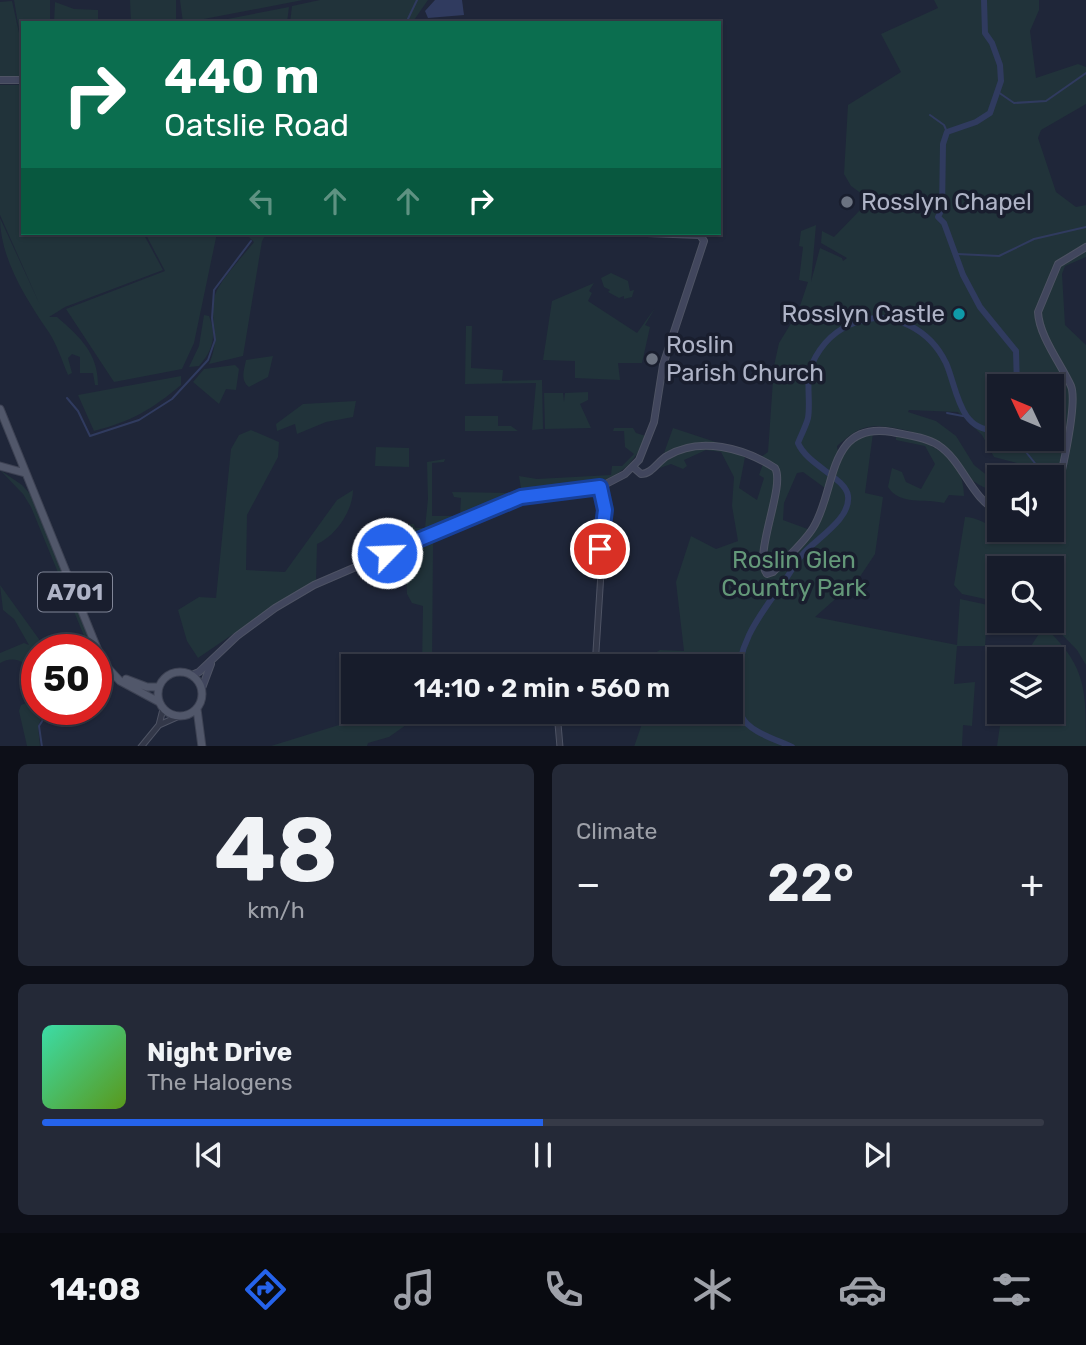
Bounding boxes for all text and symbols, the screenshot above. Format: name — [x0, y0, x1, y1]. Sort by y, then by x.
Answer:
text: 440 m — [164, 47, 320, 105]
icon: right — [49, 49, 140, 140]
text: Oatslie Road — [164, 106, 349, 144]
icon: left — [243, 182, 281, 220]
icon: ahead — [316, 182, 354, 220]
icon: ahead — [389, 182, 427, 220]
icon: right — [462, 182, 500, 220]
place label: Rosslyn Chapel — [861, 188, 1032, 216]
marker: Rosslyn Chapel — [839, 194, 855, 210]
place label: Rosslyn Castle — [782, 300, 945, 328]
marker: Rosslyn Castle — [951, 306, 967, 322]
place label: Roslin Parish Church — [666, 331, 824, 387]
marker: Roslin Parish Church — [644, 351, 660, 367]
north arrow — [987, 374, 1064, 452]
map controls — [987, 374, 1064, 724]
button: sound — [987, 465, 1064, 542]
position arrow — [350, 516, 424, 590]
pin — [570, 519, 630, 579]
icon: arrive — [581, 530, 619, 568]
park label: Roslin Glen Country Park — [721, 546, 867, 602]
button: search — [987, 556, 1064, 633]
road number: A701 — [38, 572, 112, 612]
speed limit sign: 50 — [21, 634, 112, 725]
button: layers — [987, 647, 1064, 724]
text: 14:10 · 2 min · 560 m — [414, 673, 670, 704]
text: 48 — [214, 796, 338, 904]
text: Climate — [576, 817, 657, 845]
text: 22° — [767, 852, 854, 914]
text: − — [576, 861, 601, 907]
text: + — [1020, 861, 1044, 907]
text: km/h — [247, 896, 305, 924]
text: Night Drive — [147, 1037, 292, 1068]
text: The Halogens — [147, 1068, 293, 1096]
icon: previous — [190, 1136, 228, 1174]
icon: pause — [524, 1136, 562, 1174]
icon: next — [858, 1136, 896, 1174]
icon: directions — [241, 1265, 290, 1314]
icon: music — [390, 1265, 439, 1314]
icon: phone — [539, 1265, 588, 1314]
icon: climate — [688, 1265, 737, 1314]
icon: car — [838, 1265, 887, 1314]
icon: filters — [987, 1265, 1036, 1314]
text: 14:08 — [50, 1270, 141, 1308]

